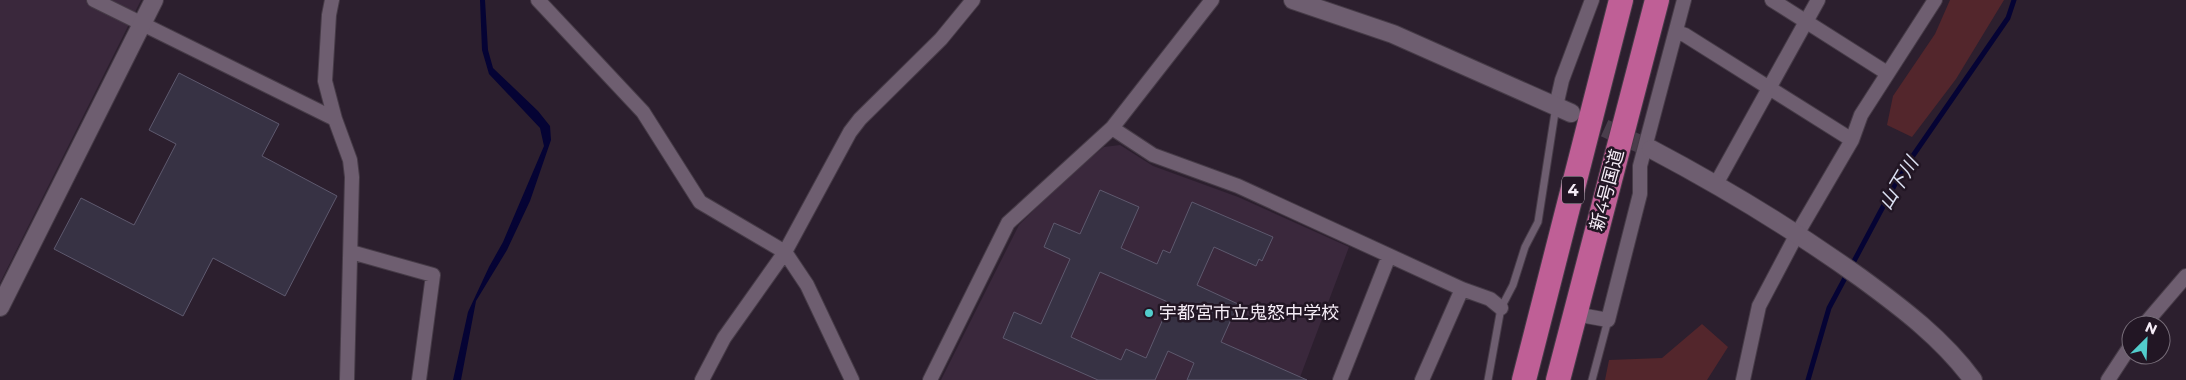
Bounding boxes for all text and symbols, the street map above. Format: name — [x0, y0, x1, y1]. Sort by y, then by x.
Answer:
street label: 新4号国道 — [1586, 147, 1628, 233]
water label: 山下川 — [1874, 151, 1924, 214]
road number: 4 — [1562, 176, 1584, 204]
place label: 宇都宮市立鬼怒中学校 — [1159, 302, 1339, 324]
marker: 宇都宮市立鬼怒中学校 — [1143, 307, 1155, 319]
north arrow — [2121, 315, 2171, 365]
text: N — [2142, 318, 2160, 339]

